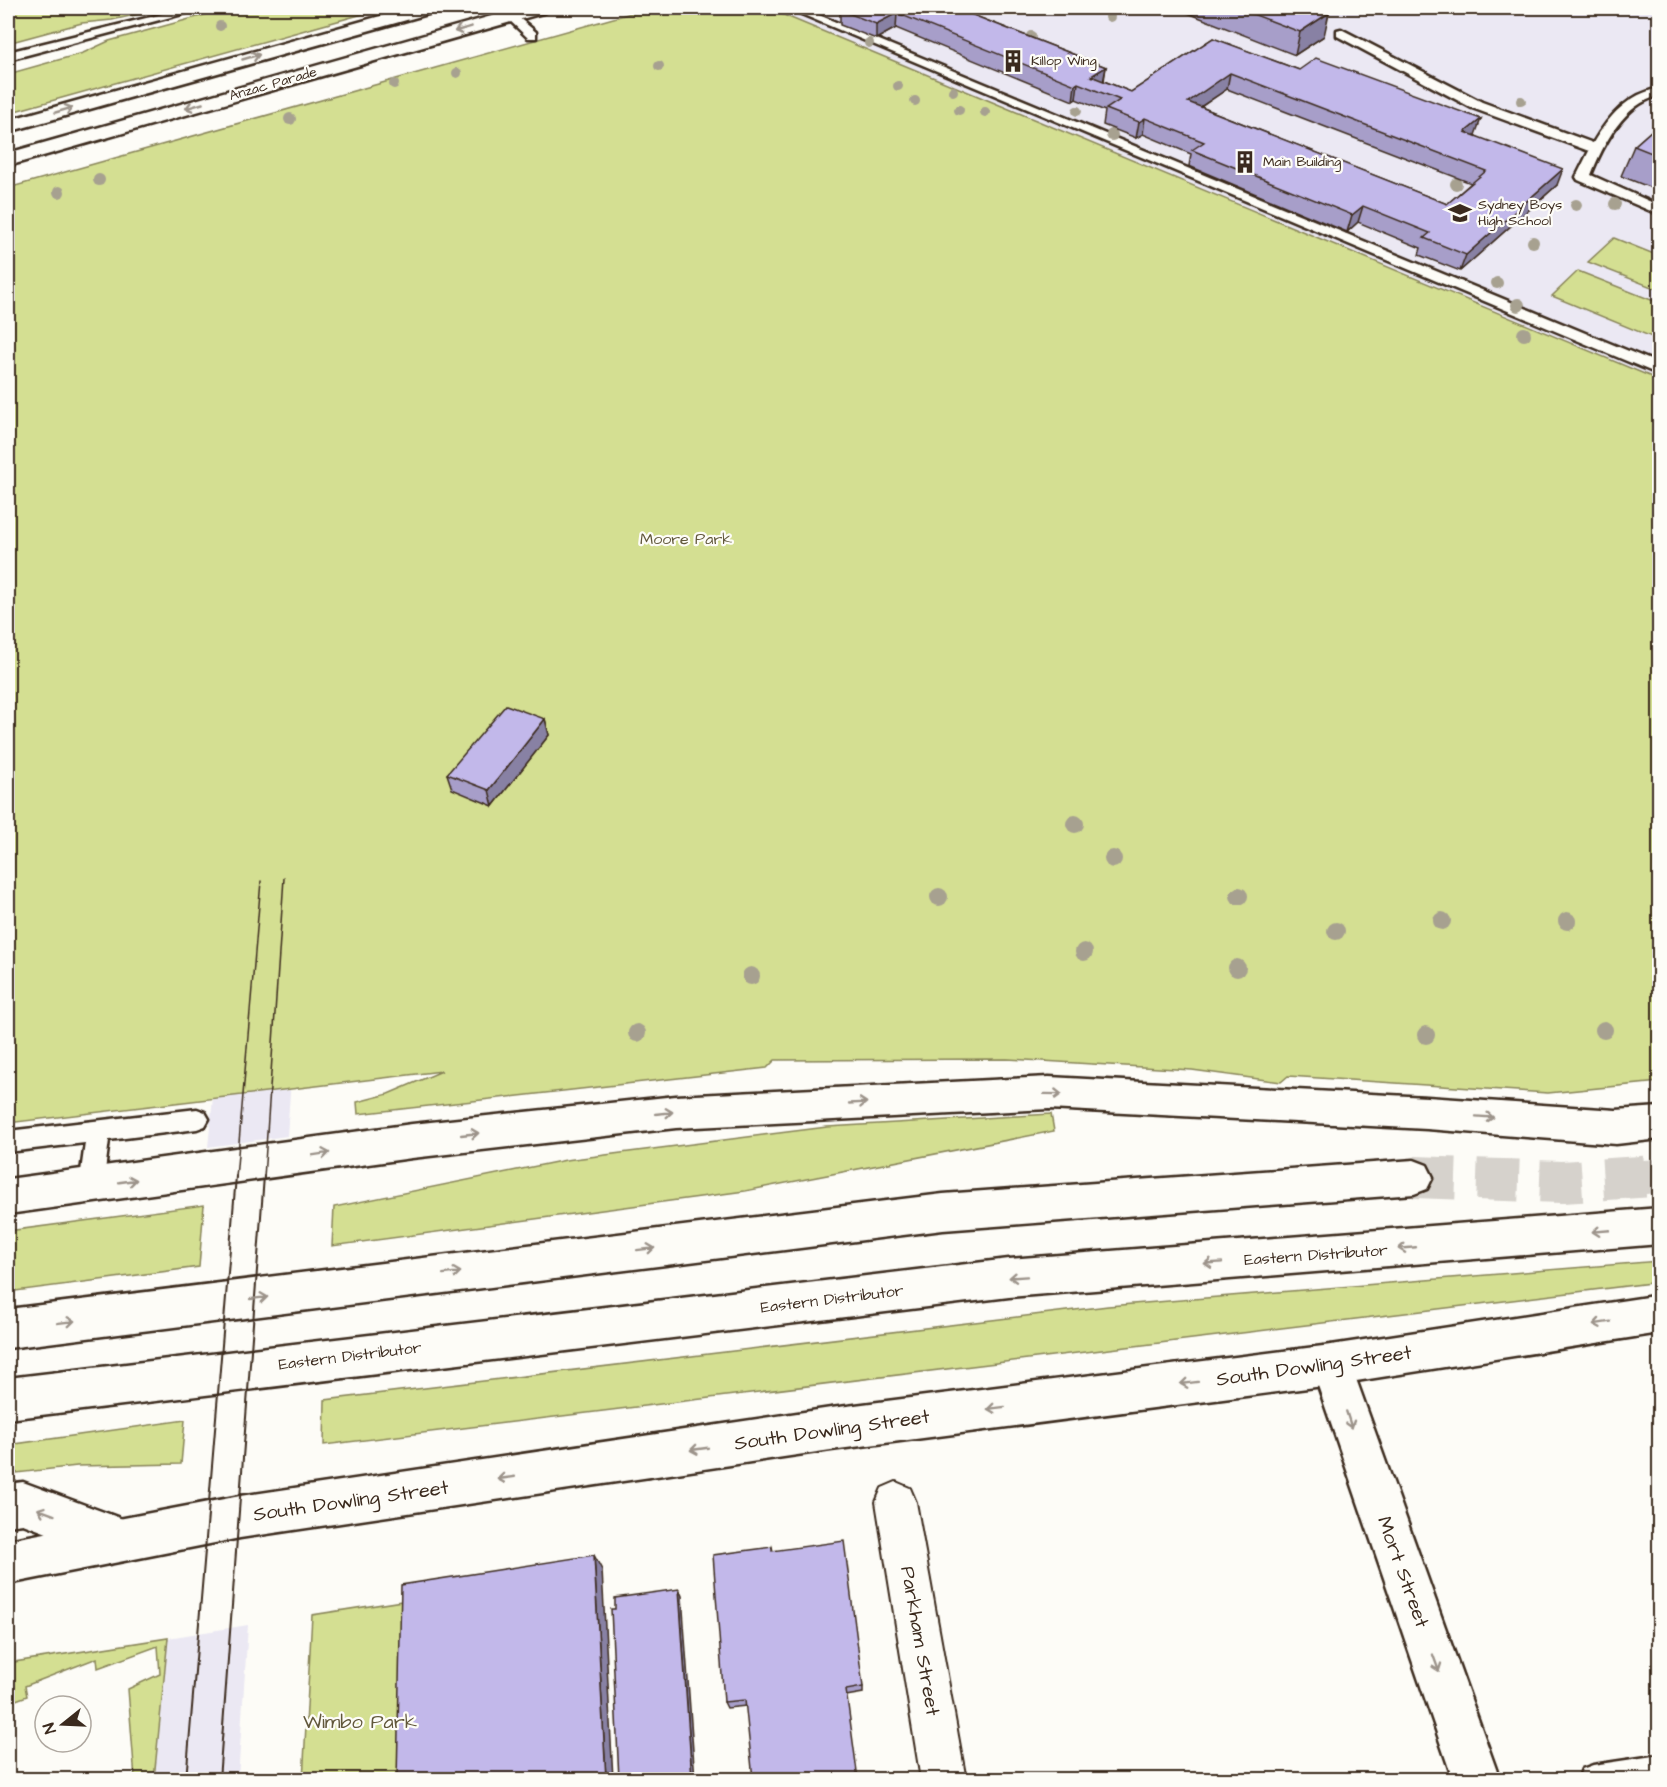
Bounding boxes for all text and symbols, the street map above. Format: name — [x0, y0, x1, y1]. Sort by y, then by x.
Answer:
one-way arrow — [453, 24, 472, 35]
building icon: Killop Wing — [1000, 48, 1026, 74]
one-way arrow — [241, 51, 260, 62]
place label: Killop Wing — [1031, 51, 1097, 71]
street label: Anzac Parade — [227, 62, 319, 106]
one-way arrow — [185, 101, 204, 112]
one-way arrow — [54, 104, 73, 115]
building icon: Main Building — [1232, 149, 1258, 175]
place label: Main Building — [1263, 152, 1341, 172]
place label: Sydney Boys High School — [1478, 195, 1562, 231]
school or university icon: Sydney Boys High School — [1447, 200, 1473, 226]
park label: Moore Park — [640, 528, 732, 550]
one-way arrow — [1043, 1088, 1063, 1100]
one-way arrow — [848, 1097, 868, 1108]
one-way arrow — [653, 1107, 673, 1118]
one-way arrow — [1475, 1112, 1495, 1123]
one-way arrow — [460, 1128, 479, 1139]
one-way arrow — [311, 1149, 330, 1160]
one-way arrow — [118, 1175, 137, 1186]
one-way arrow — [1592, 1226, 1612, 1237]
street label: Eastern Distributor — [1243, 1239, 1389, 1271]
one-way arrow — [636, 1243, 655, 1254]
one-way arrow — [1397, 1243, 1417, 1254]
one-way arrow — [1203, 1257, 1223, 1268]
one-way arrow — [442, 1268, 462, 1279]
one-way arrow — [1009, 1272, 1029, 1283]
street label: Eastern Distributor — [759, 1279, 905, 1319]
one-way arrow — [249, 1292, 268, 1303]
one-way arrow — [55, 1316, 75, 1327]
one-way arrow — [1592, 1317, 1612, 1328]
street label: Eastern Distributor — [277, 1336, 423, 1376]
street label: South Dowling Street — [1215, 1338, 1414, 1395]
one-way arrow — [1180, 1378, 1200, 1389]
street label: South Dowling Street — [733, 1402, 932, 1459]
one-way arrow — [987, 1403, 1006, 1414]
one-way arrow — [1344, 1410, 1355, 1429]
one-way arrow — [689, 1444, 709, 1455]
one-way arrow — [497, 1472, 516, 1483]
street label: South Dowling Street — [252, 1473, 451, 1530]
one-way arrow — [37, 1506, 56, 1517]
street label: Mort Street — [1370, 1512, 1436, 1632]
street label: Parkham Street — [893, 1564, 947, 1718]
one-way arrow — [1431, 1654, 1442, 1672]
north arrow — [33, 1694, 93, 1754]
park label: Wimbo Park — [303, 1708, 417, 1736]
text: N — [38, 1720, 62, 1736]

